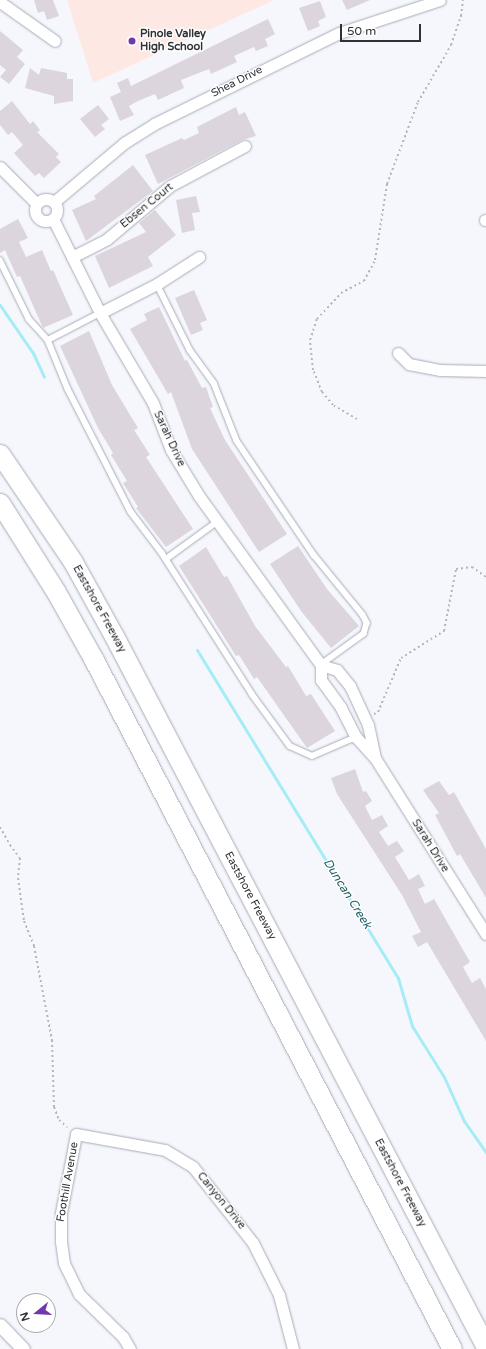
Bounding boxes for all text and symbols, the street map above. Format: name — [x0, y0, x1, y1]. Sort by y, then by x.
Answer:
scale bar — [342, 16, 423, 42]
text: 50 m — [347, 24, 376, 38]
place label: Pinole Valley High School — [140, 28, 206, 54]
marker: Pinole Valley High School — [127, 36, 137, 46]
street label: Shea Drive — [209, 63, 265, 101]
street label: Ebsen Court — [118, 181, 176, 231]
street label: Sarah Drive — [150, 409, 188, 469]
street label: Eastshore Freeway — [70, 563, 128, 655]
street label: Sarah Drive — [409, 817, 451, 875]
street label: Eastshore Freeway — [221, 850, 279, 942]
water label: Duncan Creek — [320, 856, 374, 932]
street label: Eastshore Freeway — [371, 1137, 429, 1229]
street label: Foothill Avenue — [54, 1141, 82, 1223]
street label: Canyon Drive — [194, 1170, 248, 1232]
north arrow — [16, 1293, 56, 1333]
text: N — [18, 1310, 33, 1323]

